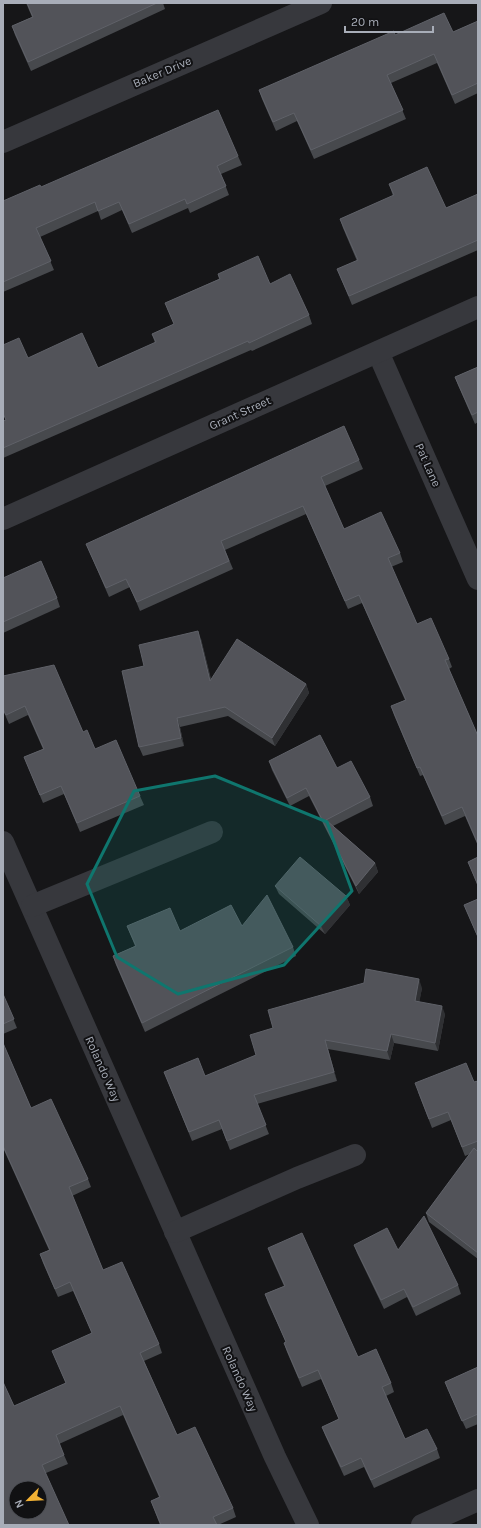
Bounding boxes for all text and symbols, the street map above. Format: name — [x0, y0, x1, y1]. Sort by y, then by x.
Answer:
scale bar — [345, 8, 433, 34]
text: 20 m — [351, 15, 379, 29]
street label: Baker Drive — [131, 53, 193, 91]
street label: Grant Street — [207, 393, 274, 433]
street label: Pat Lane — [412, 441, 444, 489]
street label: Rolando Way — [82, 1034, 124, 1104]
street label: Rolando Way — [219, 1344, 261, 1414]
north arrow — [8, 1480, 48, 1520]
text: N — [12, 1498, 27, 1510]

